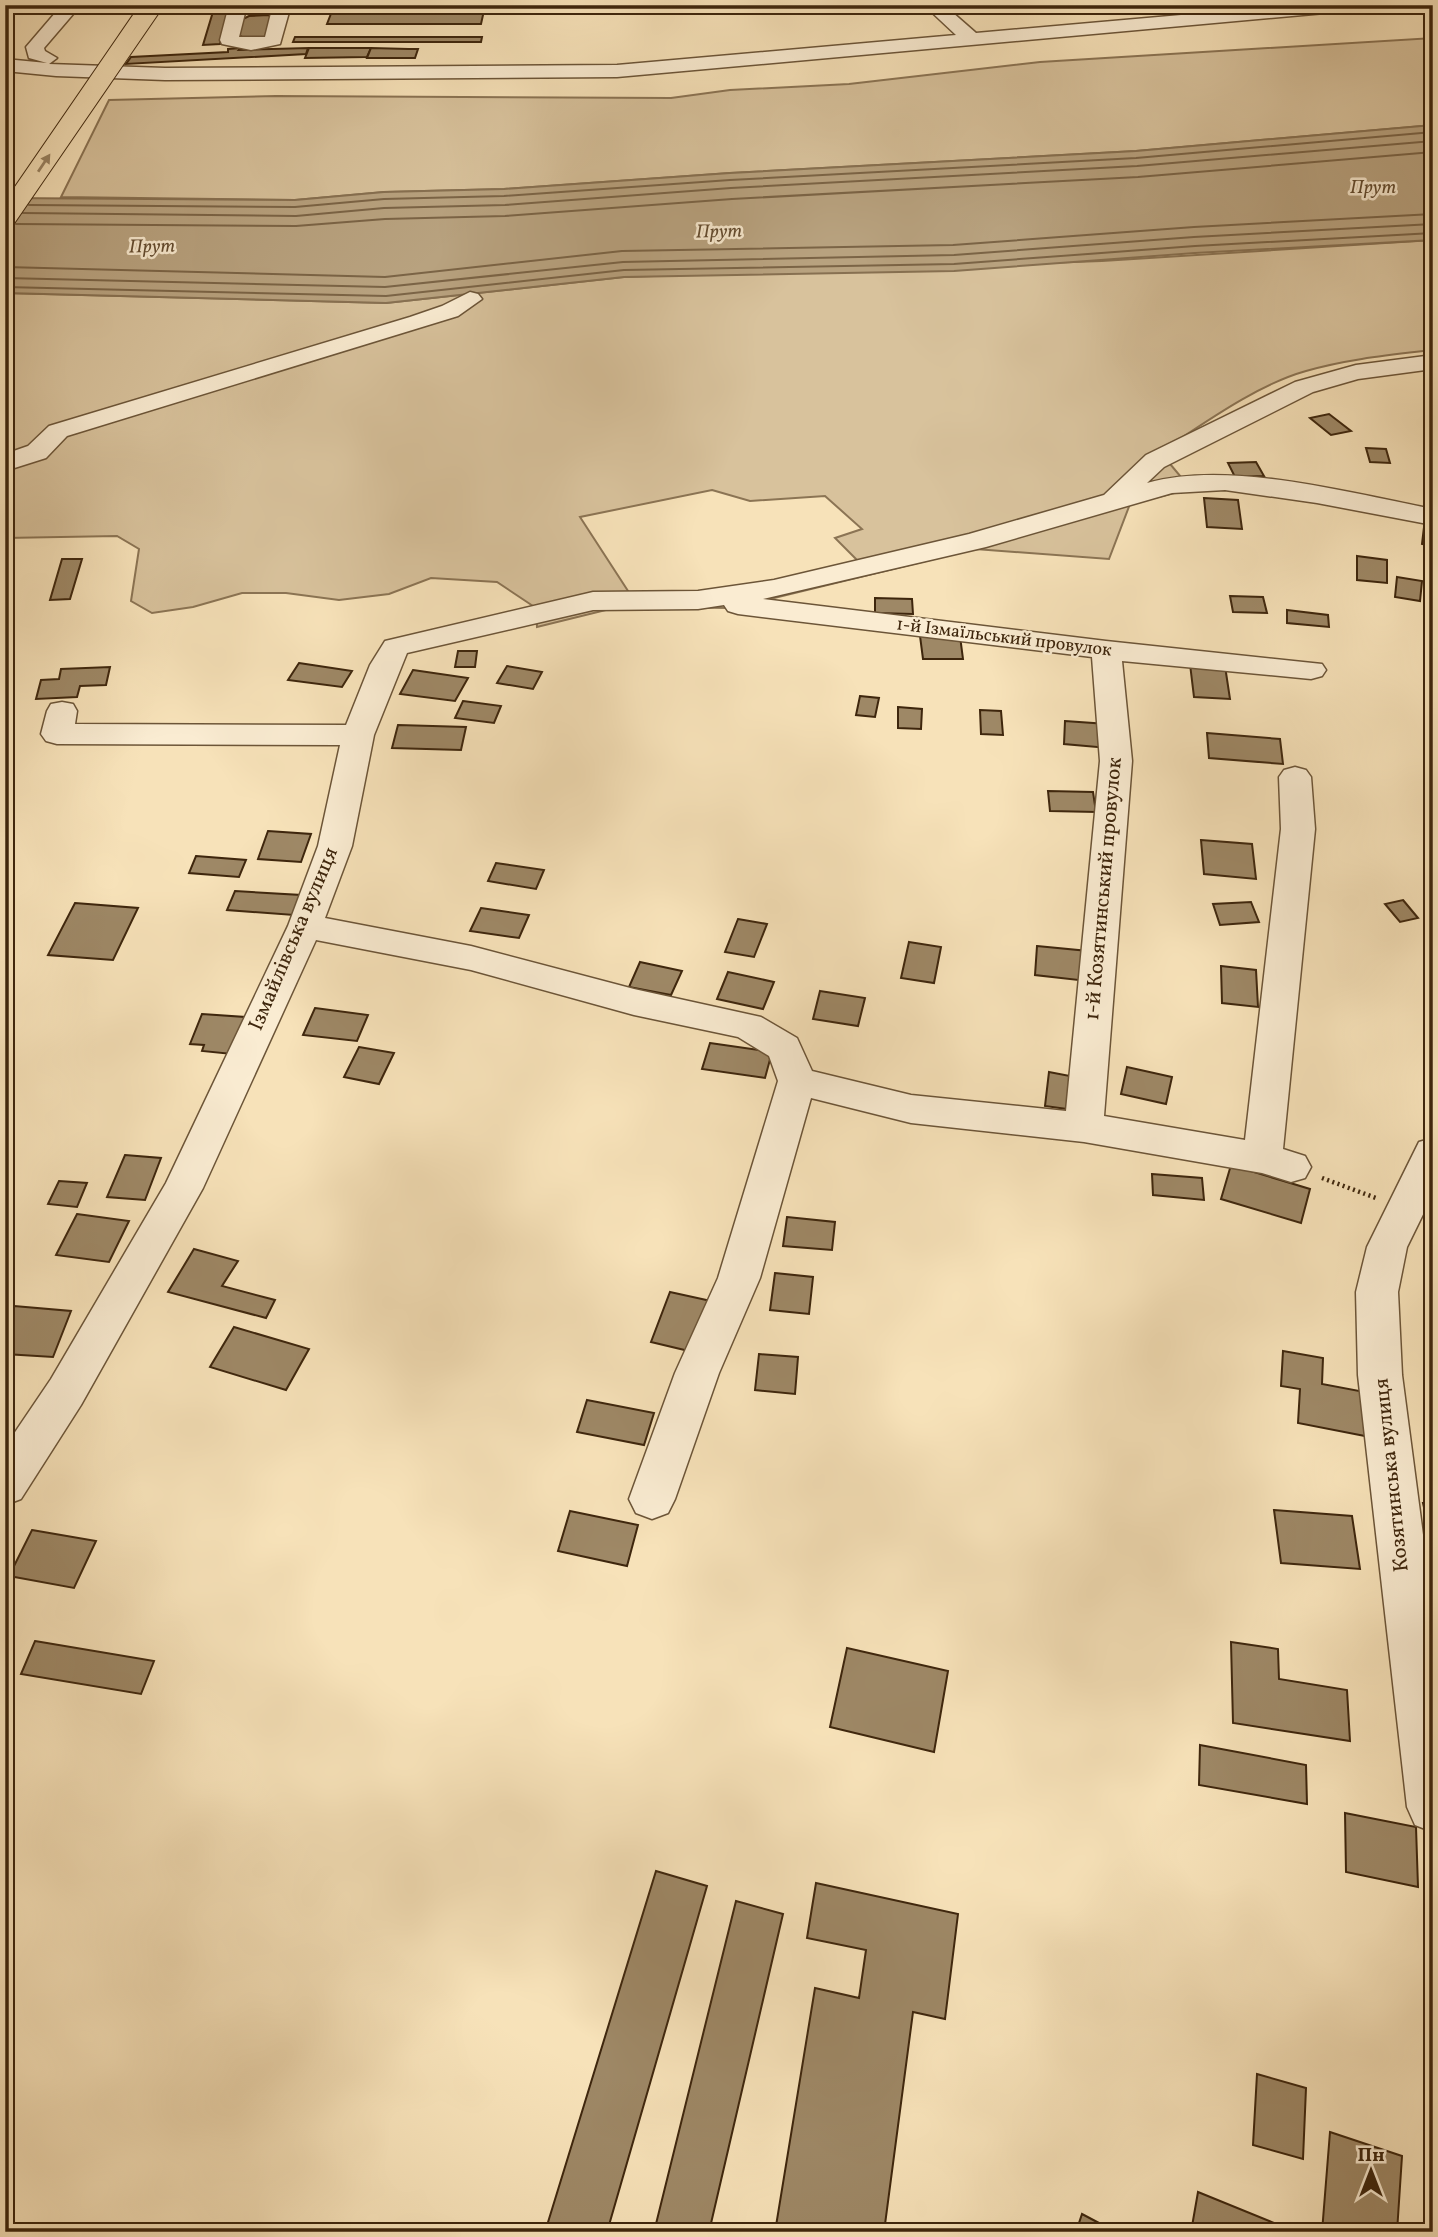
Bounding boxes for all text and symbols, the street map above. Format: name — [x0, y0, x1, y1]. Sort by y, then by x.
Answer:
one-way arrow — [37, 154, 51, 172]
water label: Прут — [1350, 175, 1396, 201]
water label: Прут — [696, 219, 742, 245]
water label: Прут — [129, 234, 175, 260]
street label: 1-й Ізмаїльський провулок — [895, 612, 1114, 664]
street label: 1-й Козятинський провулок — [1078, 756, 1130, 1022]
street label: Ізмайлівська вулиця — [242, 843, 346, 1035]
street label: Козятинська вулиця — [1367, 1377, 1417, 1573]
north arrow — [1336, 2136, 1406, 2206]
text: Пн — [1358, 2143, 1384, 2169]

